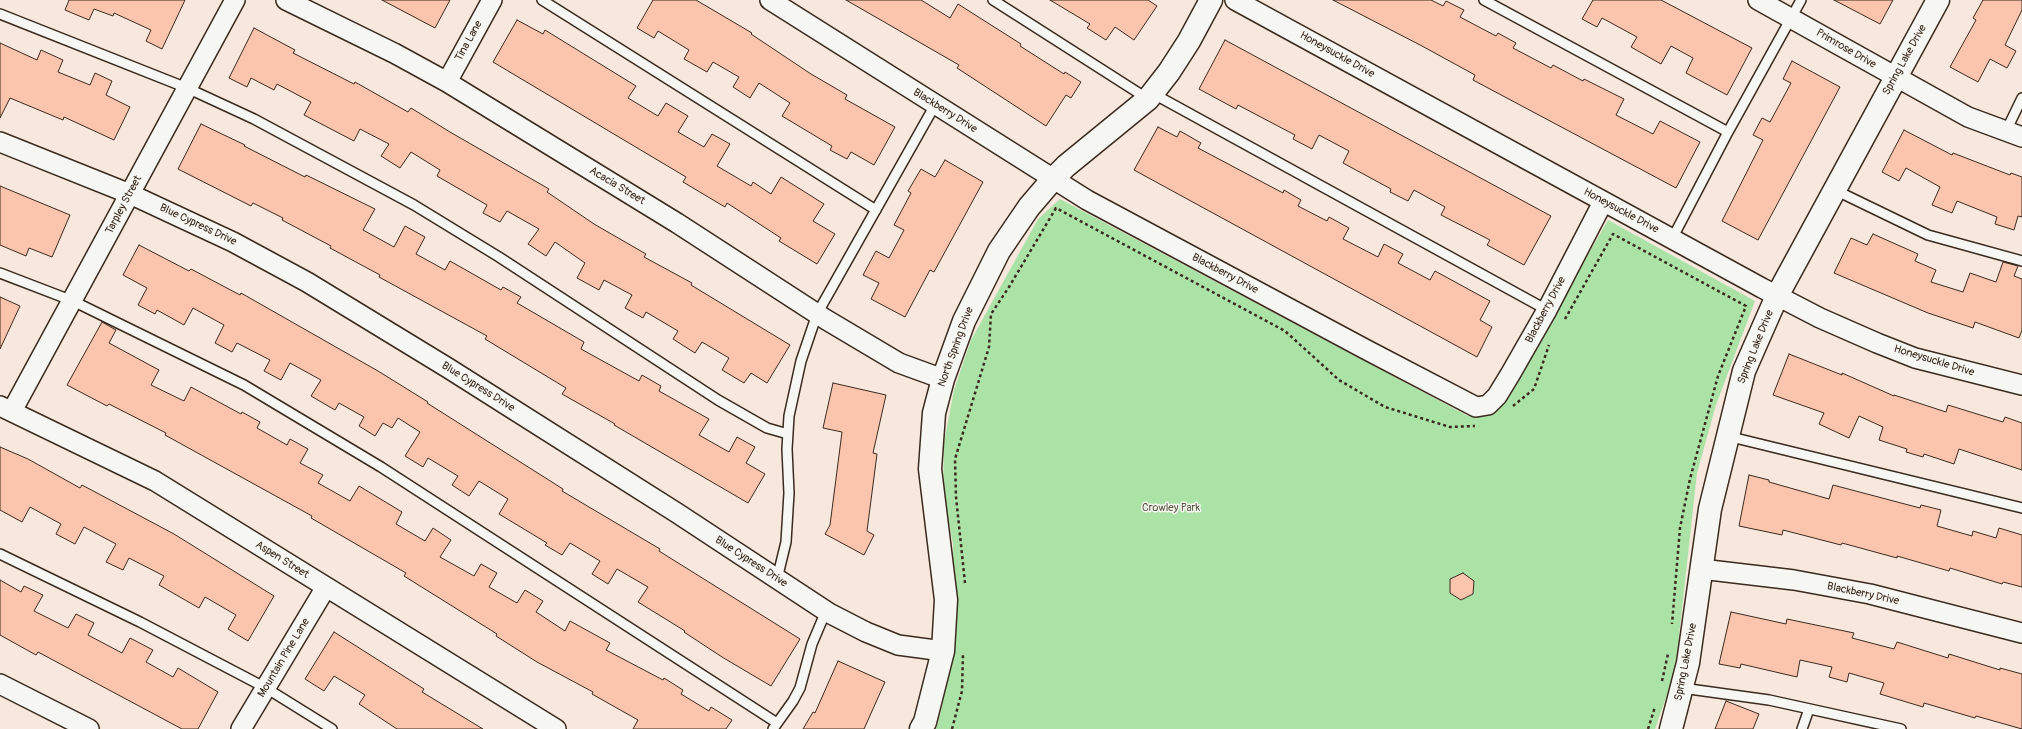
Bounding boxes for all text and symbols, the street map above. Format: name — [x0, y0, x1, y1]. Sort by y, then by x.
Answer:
street label: Tina Lane — [452, 18, 486, 64]
street label: Spring Lake Drive — [1880, 22, 1930, 98]
street label: Primrose Drive — [1814, 27, 1878, 71]
street label: Honeysuckle Drive — [1297, 29, 1377, 81]
street label: Blackberry Drive — [910, 86, 980, 136]
street label: Acacia Street — [587, 164, 647, 208]
street label: Tarpley Street — [103, 173, 145, 237]
street label: Honeysuckle Drive — [1581, 186, 1661, 236]
street label: Blue Cypress Drive — [157, 201, 239, 249]
street label: Blackberry Drive — [1190, 251, 1260, 297]
street label: Blackberry Drive — [1523, 275, 1569, 345]
street label: North Spring Drive — [935, 305, 977, 389]
street label: Spring Lake Drive — [1735, 308, 1777, 386]
street label: Honeysuckle Drive — [1892, 342, 1976, 380]
street label: Blue Cypress Drive — [439, 359, 517, 415]
park label: Crowley Park — [1142, 501, 1200, 515]
street label: Blue Cypress Drive — [712, 534, 790, 590]
street label: Aspen Street — [253, 538, 311, 582]
street label: Blackberry Drive — [1826, 580, 1900, 608]
street label: Mountain Pine Lane — [255, 616, 313, 700]
street label: Spring Lake Drive — [1672, 622, 1700, 702]

